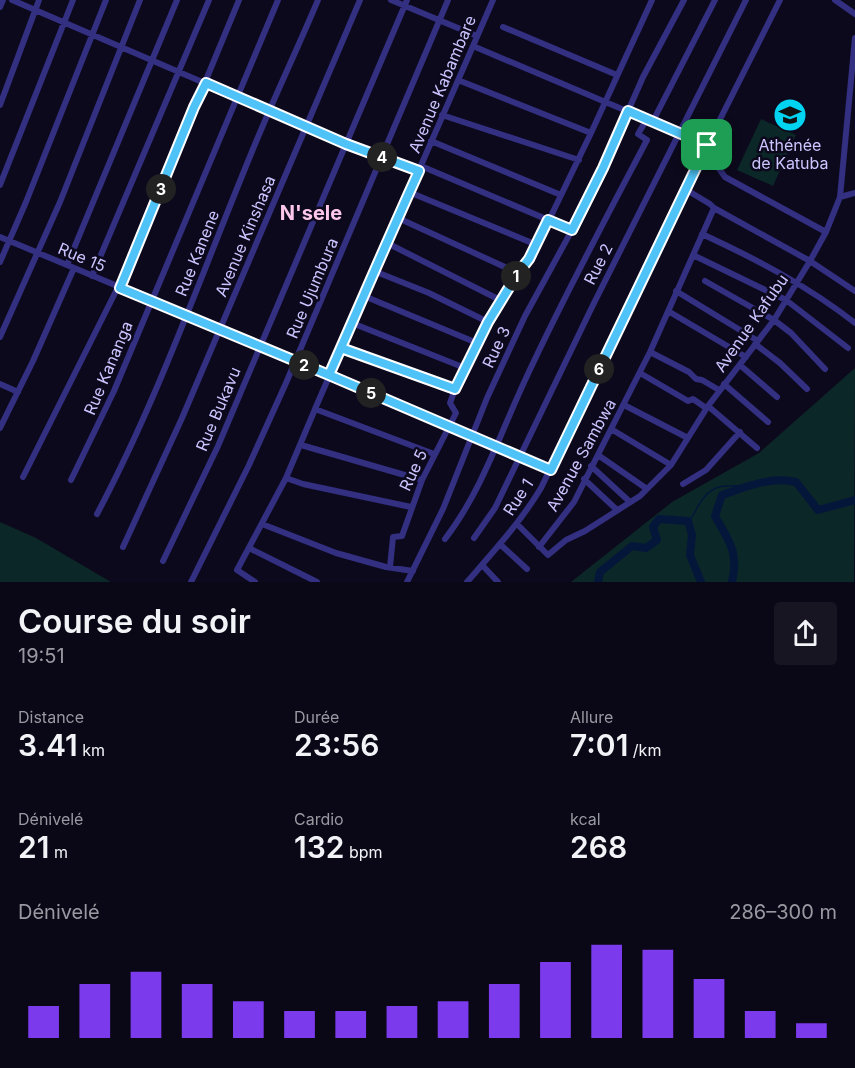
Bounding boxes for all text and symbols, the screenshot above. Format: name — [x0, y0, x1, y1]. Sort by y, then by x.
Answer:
street label: Avenue Kabambare — [404, 12, 480, 156]
school or university icon: Athénée de Katuba — [772, 97, 808, 133]
pin — [681, 119, 732, 170]
icon: arrive — [690, 128, 723, 161]
place label: Athénée de Katuba — [752, 135, 829, 173]
pin: 4 — [367, 142, 397, 172]
text: 4 — [377, 147, 387, 167]
street label: Avenue Kinshasa — [211, 173, 279, 299]
pin: 3 — [146, 174, 176, 204]
text: 3 — [156, 179, 166, 199]
district label: N'sele — [280, 201, 342, 225]
street label: Rue Kanene — [171, 207, 223, 299]
street label: Rue Ujumbura — [282, 235, 342, 341]
street label: Rue 15 — [55, 238, 109, 276]
street label: Rue 2 — [579, 240, 617, 288]
pin: 1 — [501, 261, 531, 291]
text: 1 — [513, 266, 519, 286]
street label: Avenue Kafubu — [710, 270, 792, 376]
street label: Rue Kananga — [79, 318, 137, 418]
street label: Rue 3 — [478, 323, 514, 371]
pin: 2 — [289, 350, 319, 380]
pin: 6 — [584, 354, 614, 384]
text: 2 — [299, 355, 309, 375]
text: 6 — [594, 359, 604, 379]
street label: Rue Bukavu — [191, 364, 245, 454]
pin: 5 — [356, 378, 386, 408]
text: 5 — [366, 383, 376, 403]
street label: Avenue Sambwa — [542, 395, 620, 515]
street label: Rue 5 — [395, 446, 431, 494]
street label: Rue 1 — [499, 475, 537, 519]
text: Course du soir — [18, 601, 251, 641]
button: share — [774, 602, 837, 665]
text: 19:51 — [18, 644, 65, 668]
text: Distance — [18, 707, 84, 727]
text: Durée — [294, 707, 339, 727]
text: Allure — [570, 707, 613, 727]
text: 3.41 — [18, 727, 78, 763]
text: 23:56 — [294, 727, 379, 763]
text: 7:01 — [570, 727, 628, 763]
text: km — [78, 740, 105, 760]
text: /km — [628, 740, 661, 760]
text: Dénivelé — [18, 809, 83, 829]
text: Cardio — [294, 809, 344, 829]
text: kcal — [570, 809, 601, 829]
text: 21 — [18, 829, 49, 865]
text: 132 — [294, 829, 344, 865]
text: 268 — [570, 829, 627, 865]
text: m — [49, 842, 68, 862]
text: bpm — [344, 842, 383, 862]
text: Dénivelé — [18, 900, 100, 924]
text: 286–300 m — [729, 900, 837, 924]

